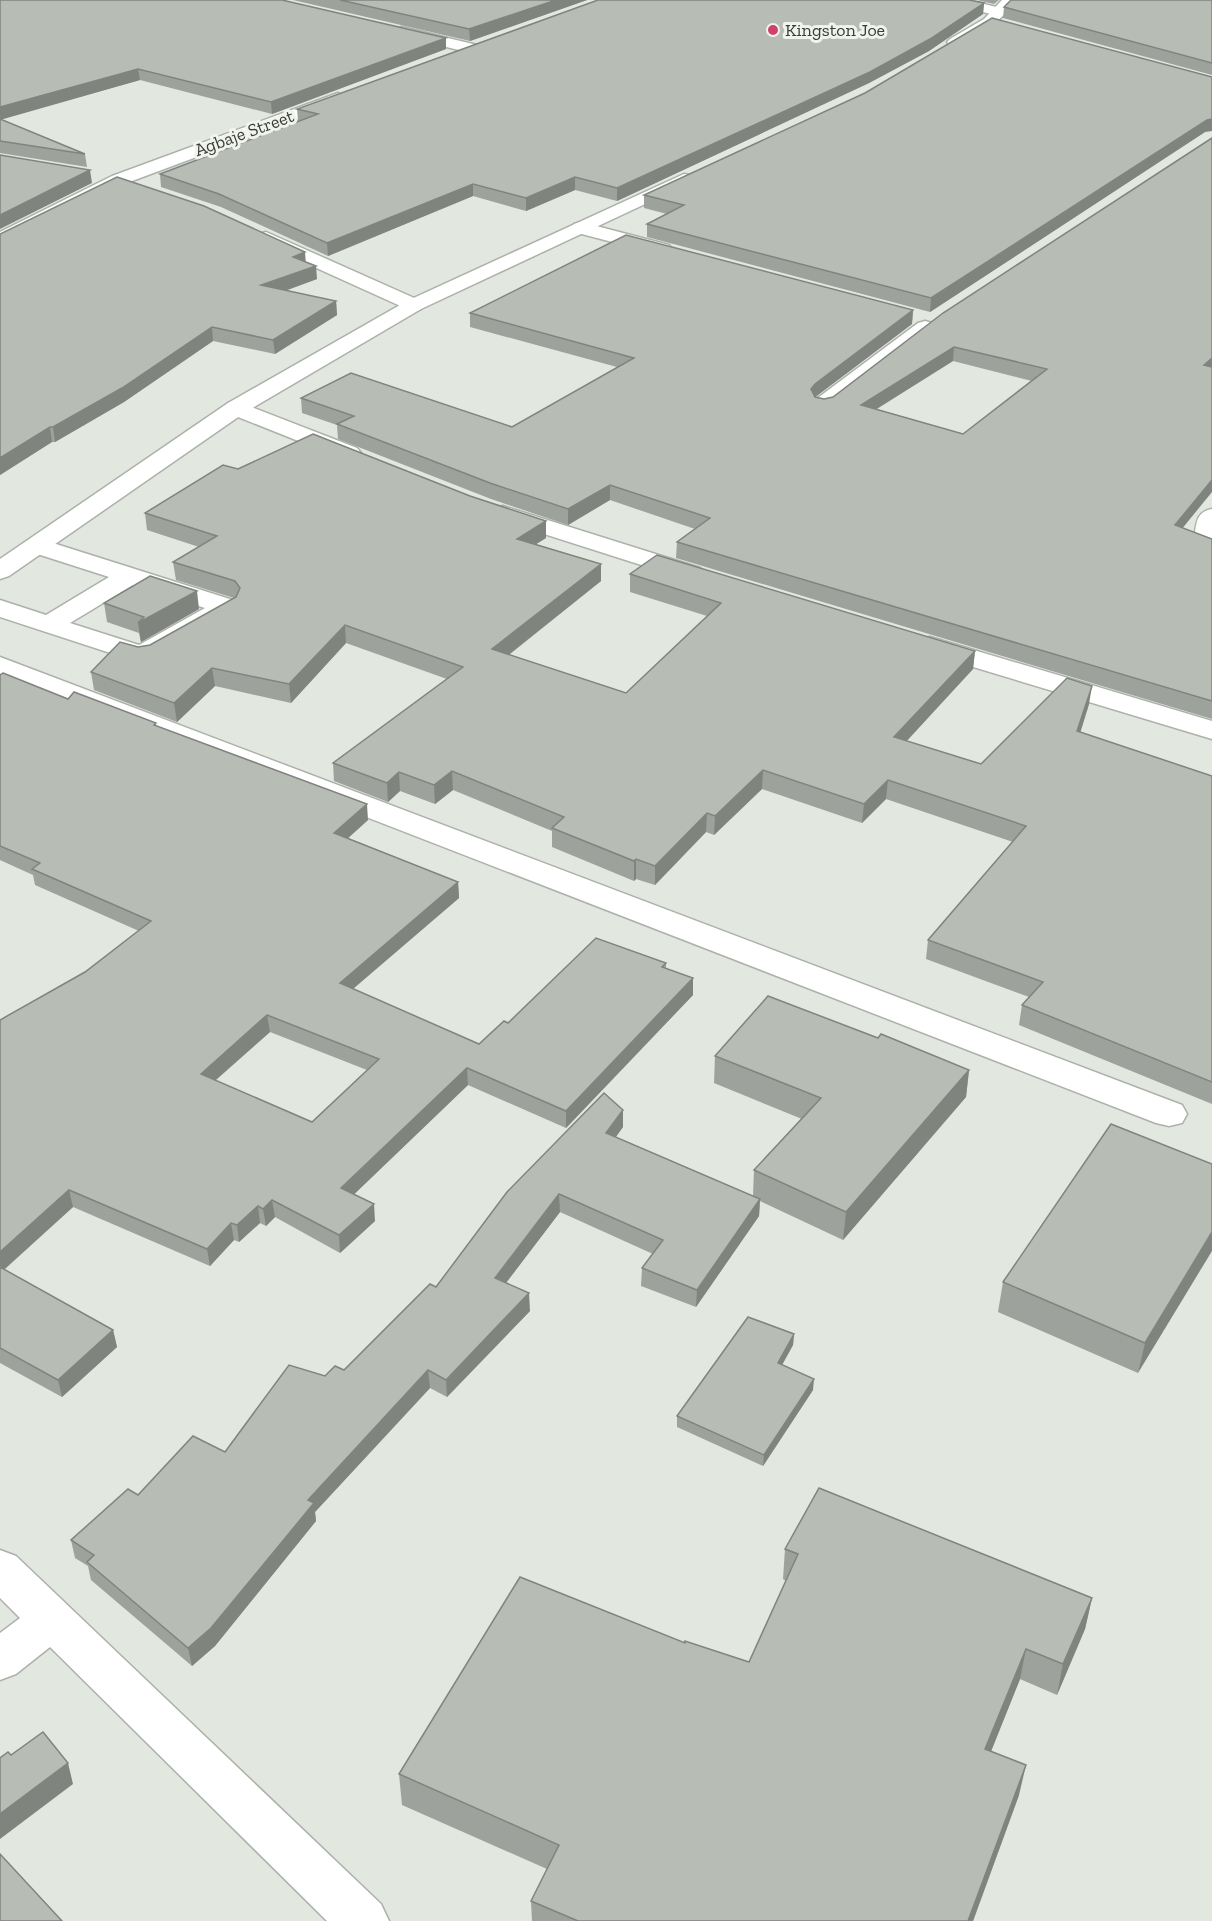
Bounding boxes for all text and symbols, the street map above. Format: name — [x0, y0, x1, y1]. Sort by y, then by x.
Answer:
place label: Kingston Joe — [785, 19, 885, 41]
marker: Kingston Joe — [766, 23, 780, 37]
street label: Agbaje Street — [191, 105, 297, 161]

